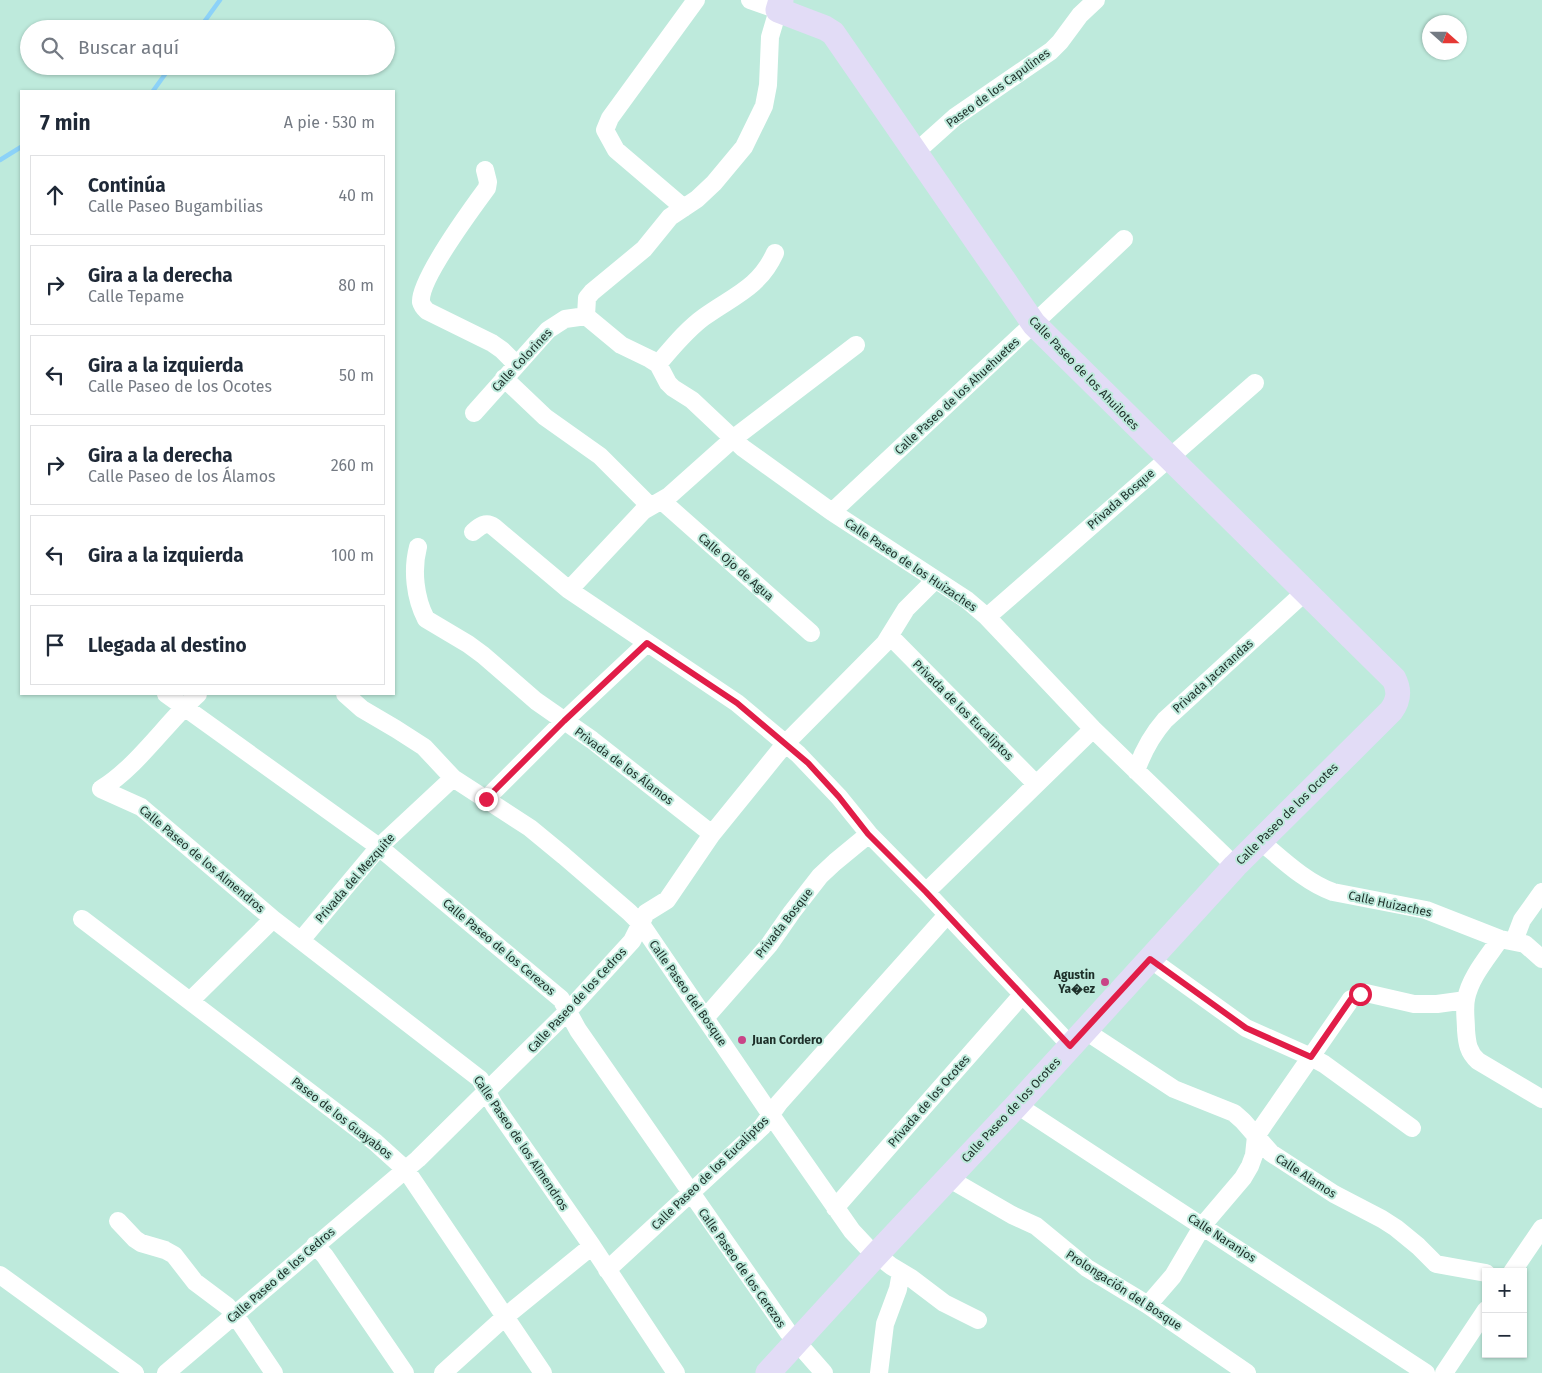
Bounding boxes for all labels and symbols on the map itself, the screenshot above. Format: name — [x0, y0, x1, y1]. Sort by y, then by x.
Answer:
north arrow — [1422, 15, 1467, 60]
street label: Paseo de los Capulines — [944, 46, 1053, 130]
street label: Calle Paseo de los Ahuilotes — [1026, 313, 1142, 433]
street label: Calle Colorines — [489, 325, 555, 394]
street label: Calle Paseo de los Ahuehuetes — [892, 334, 1022, 457]
street label: Privada Bosque — [1085, 466, 1157, 532]
street label: Calle Paseo de los Huizaches — [842, 516, 980, 615]
street label: Calle Ojo de Agua — [696, 531, 776, 603]
street label: Privada Jacarandas — [1170, 636, 1256, 716]
street label: Privada de los Eucaliptos — [910, 657, 1016, 763]
street label: Privada de los Álamos — [572, 724, 677, 808]
street label: Calle Paseo de los Ocotes — [1233, 760, 1341, 868]
route end — [475, 788, 498, 811]
street label: Calle Paseo de los Almendros — [137, 802, 268, 916]
street label: Privada del Mezquite — [312, 831, 398, 925]
street label: Privada Bosque — [752, 885, 816, 961]
street label: Calle Huizaches — [1347, 888, 1433, 920]
street label: Calle Paseo de los Cerezos — [440, 896, 558, 998]
street label: Calle Paseo del Bosque — [646, 937, 730, 1049]
street label: Calle Paseo de los Cedros — [525, 944, 629, 1055]
place label: Agustin Ya�ez — [1053, 968, 1095, 996]
marker: Agustin Ya�ez — [1099, 976, 1111, 988]
route start — [1349, 983, 1372, 1006]
place label: Juan Cordero — [751, 1033, 822, 1047]
marker: Juan Cordero — [736, 1034, 748, 1046]
street label: Privada de los Ocotes — [885, 1052, 973, 1150]
street label: Calle Paseo de los Ocotes — [959, 1054, 1063, 1165]
street label: Calle Paseo de los Almendros — [471, 1073, 572, 1213]
street label: Paseo de los Guayabos — [289, 1074, 396, 1162]
street label: Calle Paseo de los Eucaliptos — [649, 1113, 772, 1233]
street label: Calle Alamos — [1273, 1151, 1339, 1201]
street label: Calle Paseo de los Cerezos — [695, 1206, 789, 1331]
street label: Calle Naranjos — [1185, 1211, 1259, 1265]
street label: Calle Paseo de los Cedros — [224, 1224, 338, 1326]
street label: Prolongación del Bosque — [1063, 1247, 1185, 1333]

